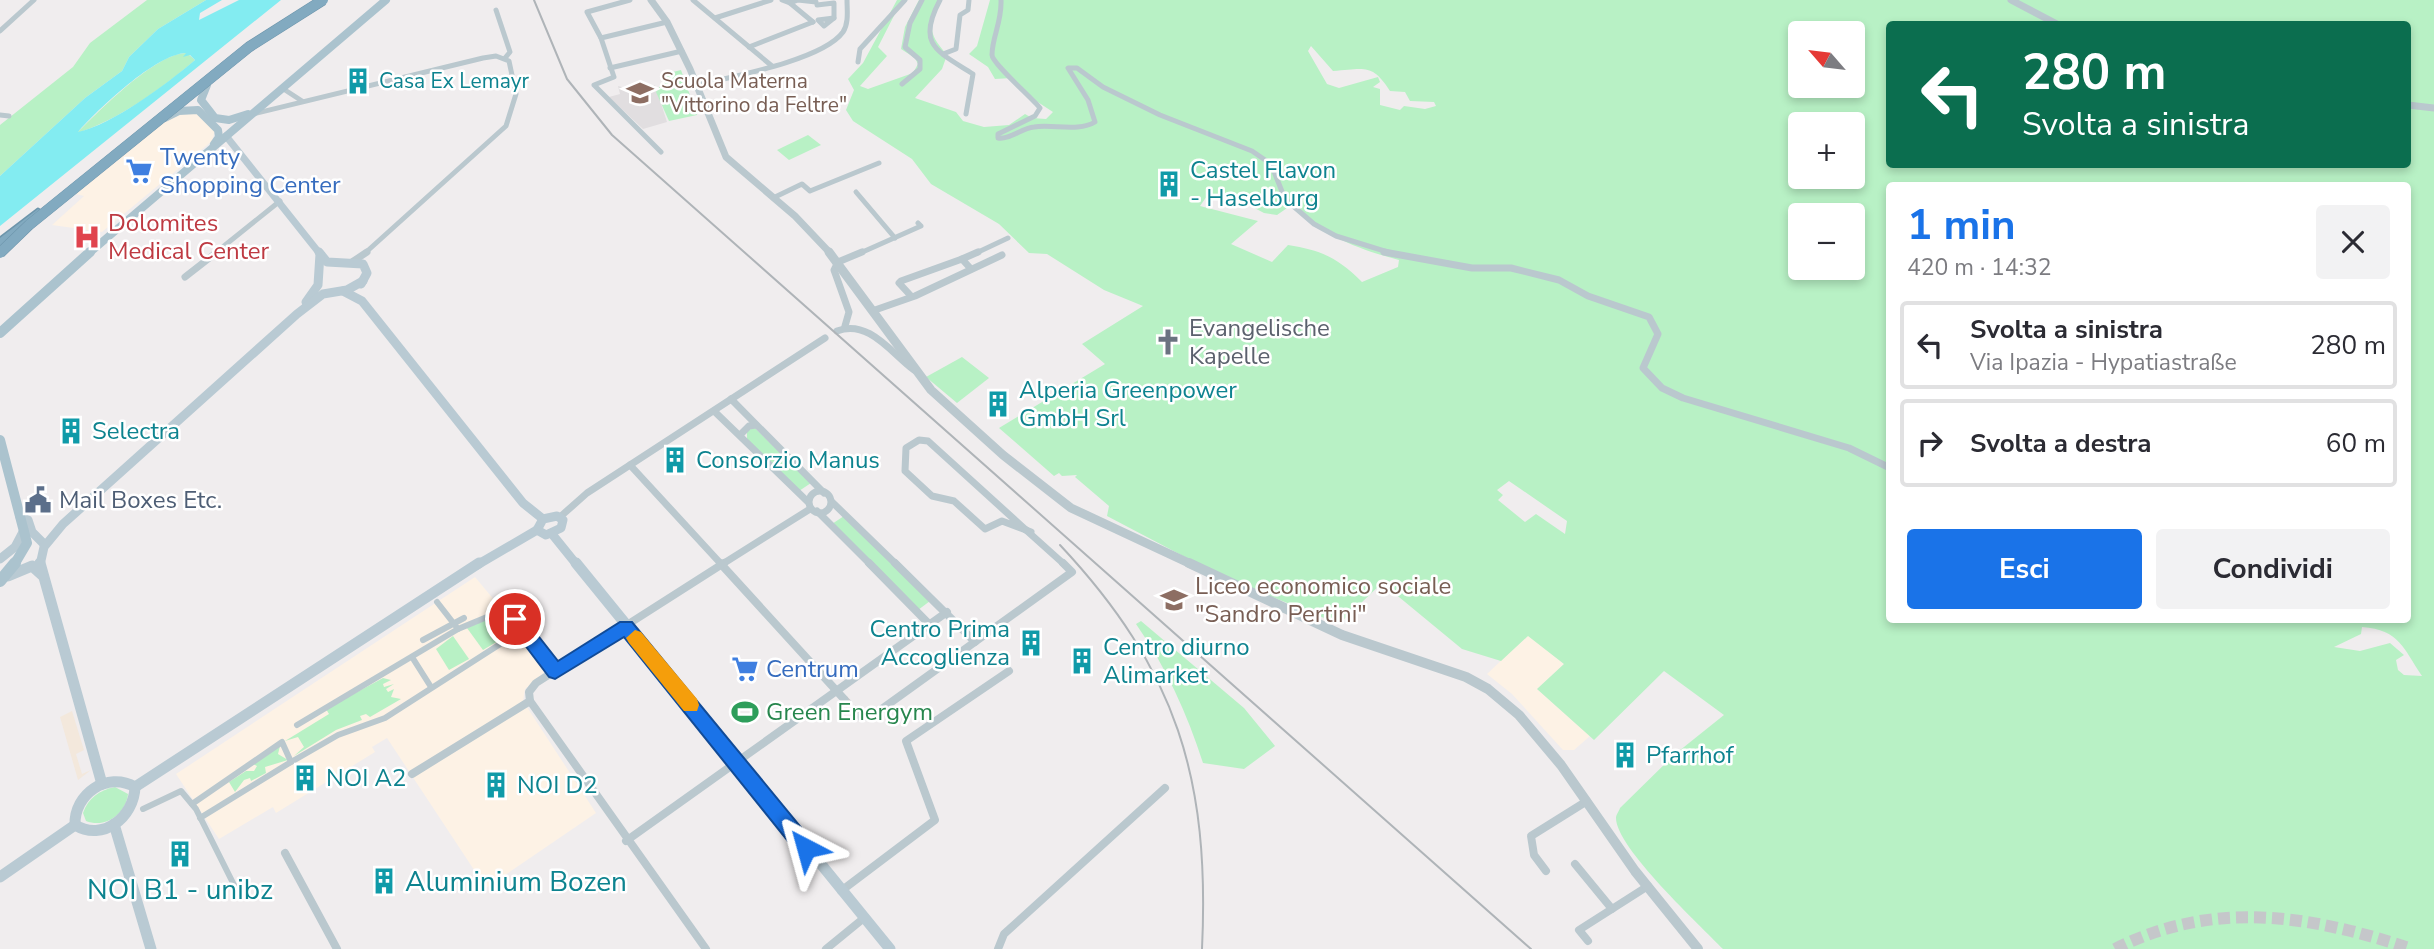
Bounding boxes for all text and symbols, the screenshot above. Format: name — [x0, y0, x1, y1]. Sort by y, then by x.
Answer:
north arrow — [1788, 21, 1866, 98]
map controls — [1788, 21, 1865, 280]
text: 280 m — [2022, 39, 2166, 106]
icon: left — [1907, 49, 1998, 140]
building icon: Casa Ex Lemayr — [343, 66, 373, 96]
place label: Casa Ex Lemayr — [379, 67, 529, 95]
place label: Scuola Materna "Vittorino da Feltre" — [661, 67, 847, 119]
school or university icon: Scuola Materna "Vittorino da Feltre" — [625, 78, 655, 108]
text: Svolta a sinistra — [2022, 103, 2249, 146]
button: + — [1788, 112, 1865, 189]
place label: Twenty Shopping Center — [160, 141, 341, 201]
place label: Castel Flavon - Haselburg — [1190, 154, 1336, 214]
supermarket icon: Twenty Shopping Center — [124, 156, 154, 186]
building icon: Castel Flavon - Haselburg — [1154, 169, 1184, 199]
text: 1 min — [1907, 197, 2016, 254]
button: − — [1788, 203, 1865, 280]
button: close — [2316, 205, 2390, 279]
place label: Dolomites Medical Center — [108, 207, 270, 267]
hospital icon: Dolomites Medical Center — [72, 222, 102, 252]
text: 420 m · 14:32 — [1907, 252, 2052, 283]
place label: Evangelische Kapelle — [1189, 312, 1330, 372]
text: Svolta a sinistra — [1970, 312, 2163, 347]
icon: left — [1911, 326, 1949, 364]
church icon: Evangelische Kapelle — [1153, 327, 1183, 357]
text: 280 m — [2310, 328, 2386, 363]
text: Via Ipazia - Hypatiastraße — [1970, 347, 2237, 378]
place label: Alperia Greenpower GmbH Srl — [1019, 374, 1237, 434]
building icon: Alperia Greenpower GmbH Srl — [983, 389, 1013, 419]
place label: Selectra — [92, 415, 180, 447]
building icon: Selectra — [56, 416, 86, 446]
icon: right — [1911, 424, 1949, 462]
text: Svolta a destra — [1970, 426, 2152, 461]
text: 60 m — [2326, 426, 2386, 461]
place label: Consorzio Manus — [696, 444, 880, 476]
building icon: Consorzio Manus — [660, 445, 690, 475]
place label: Mail Boxes Etc. — [59, 484, 222, 516]
public building icon: Mail Boxes Etc. — [23, 485, 53, 515]
button: Esci — [1907, 529, 2142, 609]
button: Condividi — [2156, 529, 2390, 609]
place label: Liceo economico sociale "Sandro Pertini" — [1195, 570, 1451, 630]
school or university icon: Liceo economico sociale "Sandro Pertini" — [1159, 585, 1189, 615]
pin — [485, 589, 545, 649]
icon: arrive — [496, 600, 534, 638]
place label: Centro Prima Accoglienza — [870, 613, 1010, 673]
building icon: Centro Prima Accoglienza — [1016, 628, 1046, 658]
place label: Centro diurno Alimarket — [1103, 631, 1250, 691]
building icon: Centro diurno Alimarket — [1067, 646, 1097, 676]
place label: Centrum — [766, 653, 859, 685]
supermarket icon: Centrum — [730, 654, 760, 684]
place label: Green Energym — [766, 696, 933, 728]
sports icon: Green Energym — [730, 697, 760, 727]
place label: Pfarrhof — [1646, 739, 1735, 771]
building icon: Pfarrhof — [1610, 740, 1640, 770]
place label: NOI A2 — [326, 762, 406, 794]
building icon: NOI A2 — [290, 763, 320, 793]
place label: NOI D2 — [517, 769, 598, 801]
building icon: NOI D2 — [481, 770, 511, 800]
position arrow — [769, 811, 843, 885]
building icon: NOI B1 - unibz — [165, 839, 195, 869]
place label: Aluminium Bozen — [405, 863, 627, 901]
building icon: Aluminium Bozen — [369, 866, 399, 896]
place label: NOI B1 - unibz — [87, 871, 273, 909]

